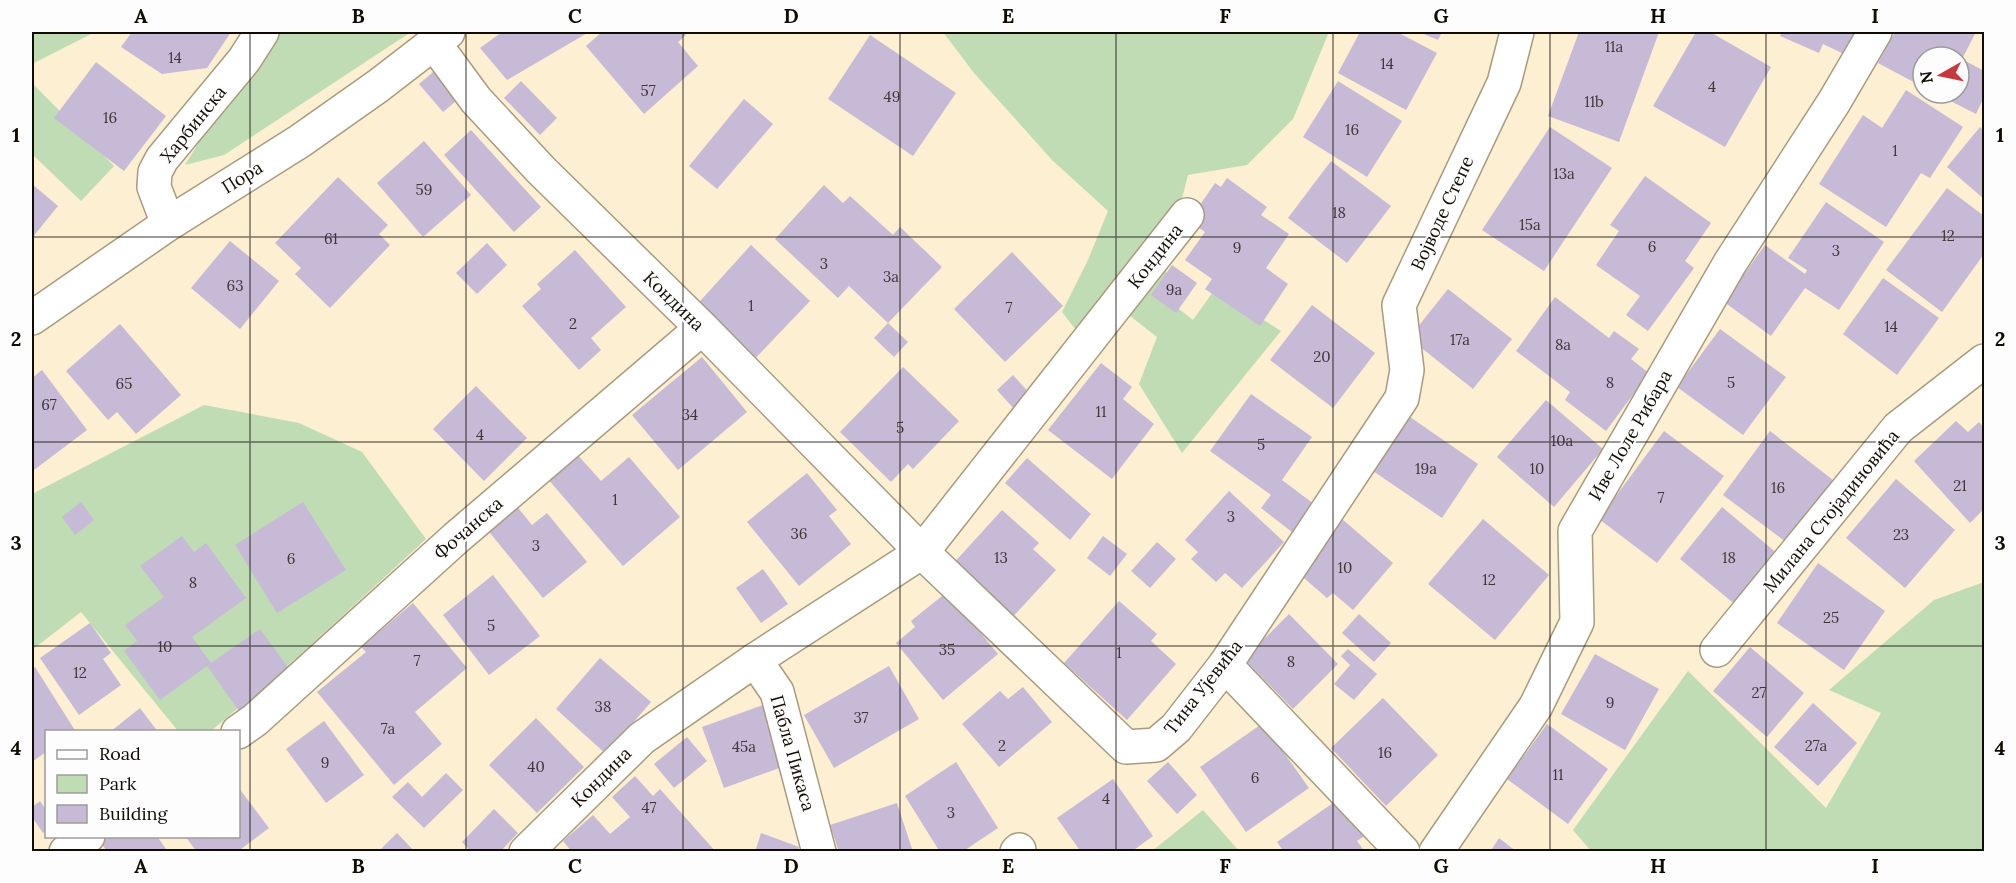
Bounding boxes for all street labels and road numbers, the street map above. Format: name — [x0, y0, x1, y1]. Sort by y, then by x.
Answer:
street label: Харбинска — [155, 81, 231, 167]
street label: Војводе Степе — [1405, 152, 1479, 274]
street label: Пора — [217, 156, 267, 198]
street label: Кондина — [1122, 219, 1188, 293]
street label: Кондина — [639, 266, 709, 336]
street label: Иве Лоле Рибара — [1583, 366, 1677, 504]
street label: Милана Стојадиновића — [1758, 425, 1904, 597]
street label: Фочанска — [429, 492, 507, 564]
street label: Тина Ујевића — [1159, 635, 1247, 739]
street label: Пабла Пикаса — [765, 692, 821, 814]
street label: Кондина — [566, 742, 636, 812]

